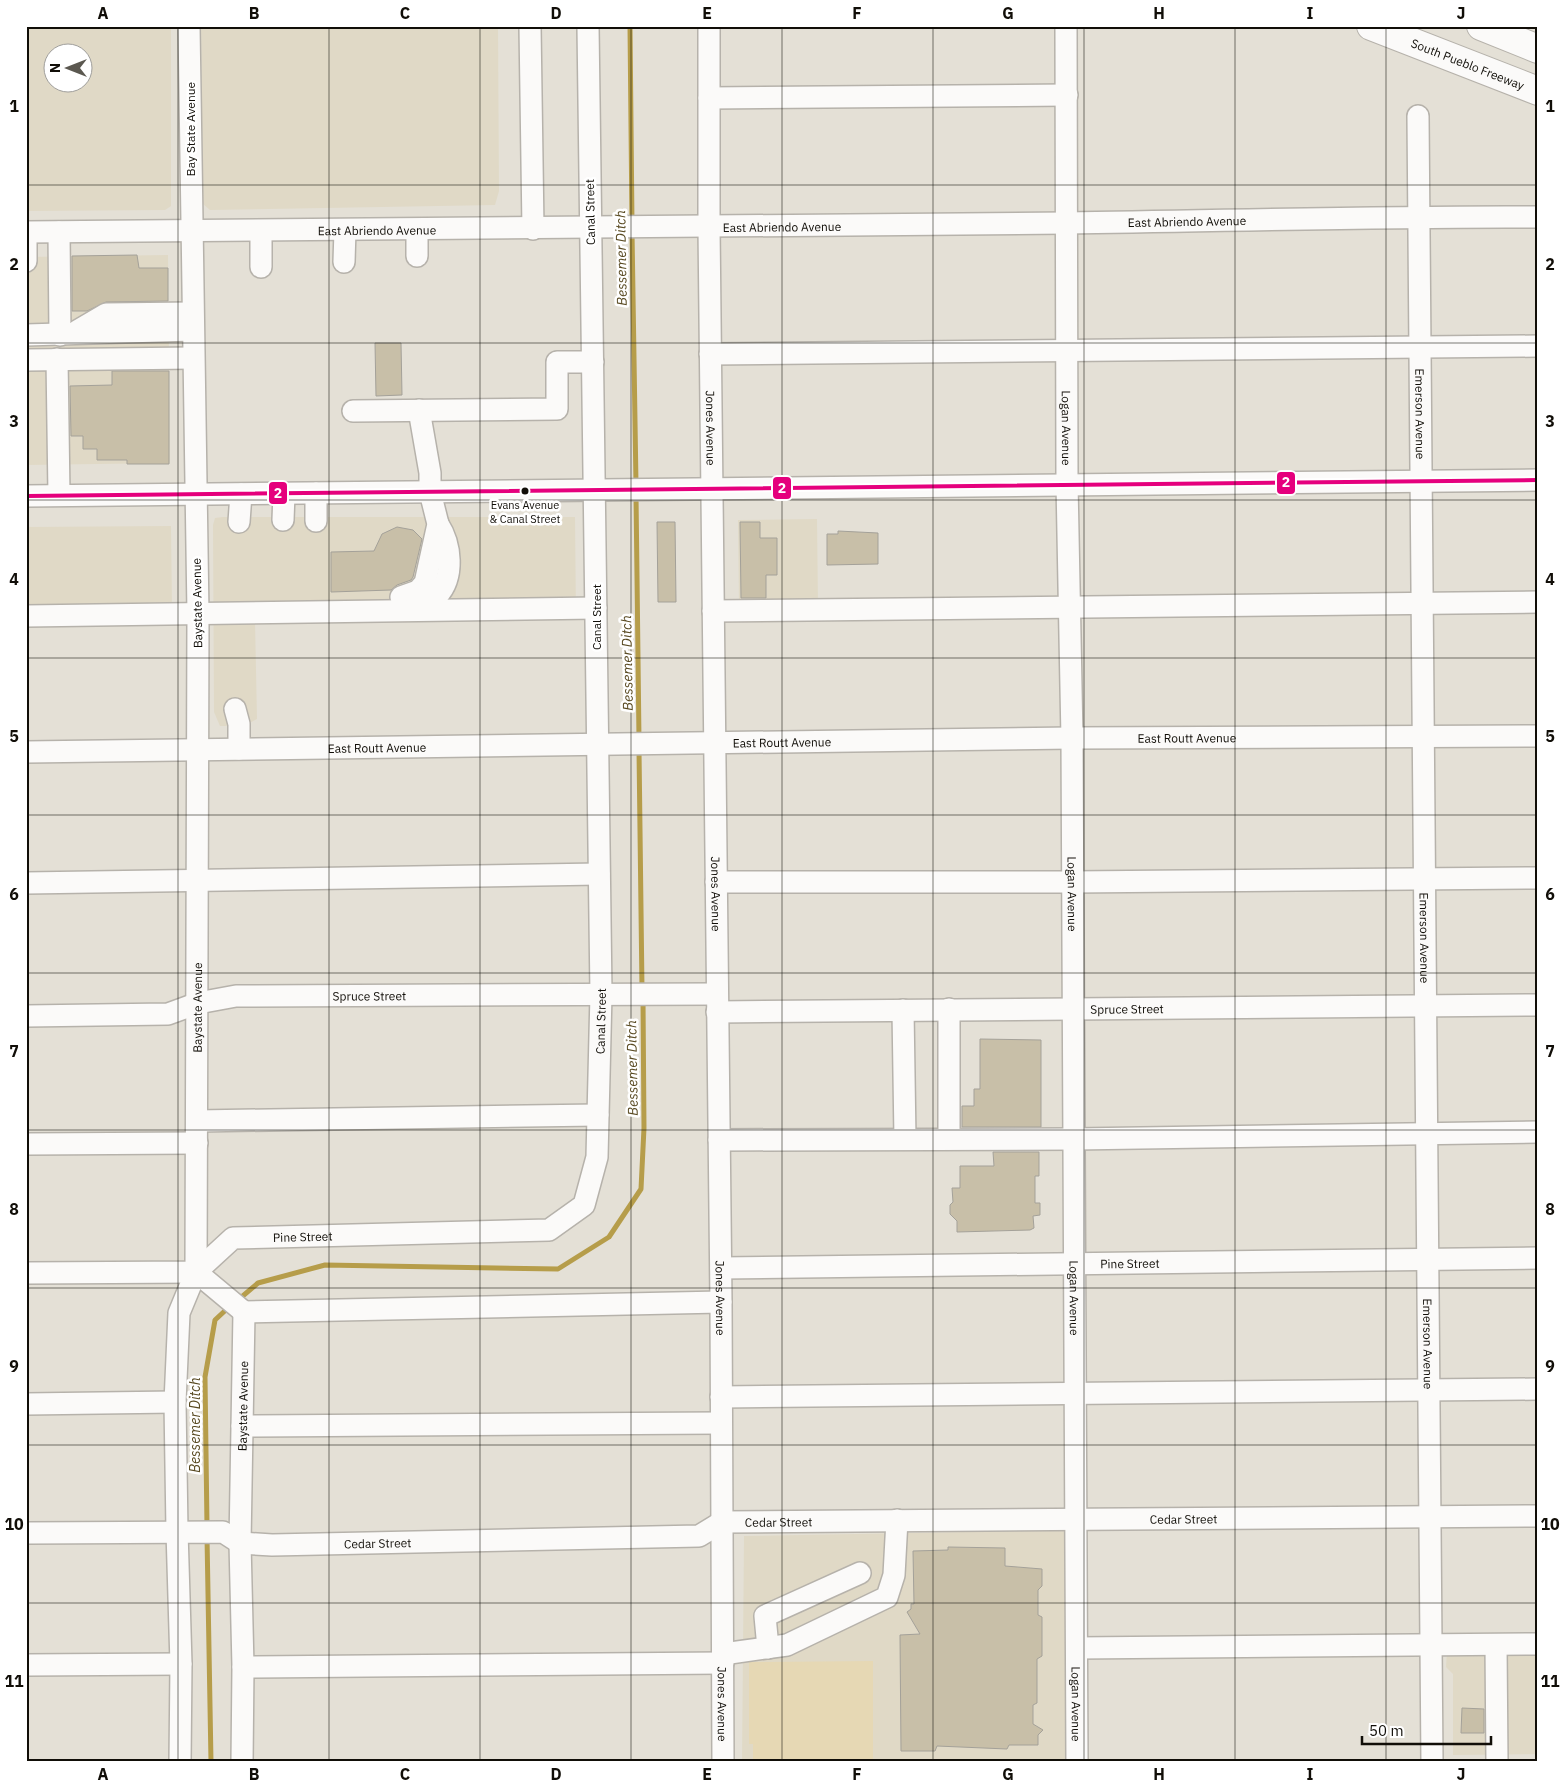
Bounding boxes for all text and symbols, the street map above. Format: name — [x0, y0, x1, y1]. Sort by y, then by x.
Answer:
text: A — [98, 3, 109, 23]
text: B — [249, 3, 260, 23]
text: C — [400, 3, 410, 23]
text: D — [550, 3, 562, 23]
text: E — [702, 3, 712, 23]
text: F — [852, 3, 862, 23]
text: G — [1002, 3, 1014, 23]
text: H — [1153, 3, 1165, 23]
text: I — [1307, 3, 1314, 23]
text: J — [1457, 3, 1465, 23]
street label: South Pueblo Freeway — [1409, 35, 1527, 93]
north arrow — [42, 42, 92, 92]
text: N — [46, 63, 64, 73]
street label: Bay State Avenue — [183, 81, 198, 176]
text: 1 — [9, 96, 19, 116]
text: 1 — [1545, 96, 1555, 116]
street label: Canal Street — [582, 179, 598, 245]
water label: Bessemer Ditch — [611, 210, 631, 306]
street label: East Abriendo Avenue — [1128, 212, 1247, 230]
street label: East Abriendo Avenue — [723, 218, 842, 235]
street label: East Abriendo Avenue — [318, 222, 437, 238]
text: 2 — [9, 254, 19, 274]
text: 2 — [1545, 254, 1555, 274]
street label: Emerson Avenue — [1413, 368, 1428, 460]
street label: Jones Avenue — [703, 390, 719, 466]
street label: Logan Avenue — [1059, 390, 1074, 466]
text: 3 — [9, 411, 19, 431]
text: 3 — [1545, 411, 1555, 431]
line badge: 2 — [1276, 471, 1296, 495]
text: 2 — [1282, 473, 1290, 491]
line badge: 2 — [772, 476, 792, 500]
text: 2 — [778, 479, 786, 497]
line badge: 2 — [268, 481, 288, 505]
text: 2 — [274, 484, 282, 502]
marker: Evans Avenue & Canal Street — [520, 486, 530, 496]
place label: Evans Avenue & Canal Street — [490, 498, 561, 526]
street label: Baystate Avenue — [189, 557, 205, 648]
text: 4 — [9, 569, 19, 589]
text: 4 — [1545, 569, 1555, 589]
street label: Canal Street — [589, 584, 604, 650]
water label: Bessemer Ditch — [617, 615, 637, 711]
text: 5 — [9, 726, 19, 746]
text: 5 — [1545, 726, 1555, 746]
street label: East Routt Avenue — [1138, 730, 1237, 745]
street label: East Routt Avenue — [733, 734, 832, 750]
street label: East Routt Avenue — [328, 739, 427, 755]
street label: Jones Avenue — [709, 856, 724, 932]
street label: Logan Avenue — [1065, 856, 1080, 932]
text: 6 — [9, 884, 19, 904]
text: 6 — [1545, 884, 1555, 904]
street label: Emerson Avenue — [1417, 892, 1433, 984]
street label: Baystate Avenue — [189, 962, 204, 1053]
street label: Spruce Street — [333, 988, 406, 1003]
street label: Canal Street — [592, 988, 609, 1054]
street label: Spruce Street — [1090, 1001, 1164, 1016]
water label: Bessemer Ditch — [622, 1020, 642, 1116]
text: 7 — [9, 1041, 19, 1061]
text: 7 — [1545, 1041, 1555, 1061]
text: 8 — [9, 1199, 19, 1219]
text: 8 — [1545, 1199, 1555, 1219]
street label: Pine Street — [273, 1228, 333, 1244]
street label: Pine Street — [1100, 1255, 1160, 1271]
street label: Jones Avenue — [713, 1260, 729, 1336]
street label: Logan Avenue — [1067, 1260, 1082, 1336]
street label: Emerson Avenue — [1421, 1298, 1436, 1390]
text: 9 — [9, 1356, 19, 1376]
text: 9 — [1545, 1356, 1555, 1376]
street label: Baystate Avenue — [234, 1360, 251, 1451]
water label: Bessemer Ditch — [186, 1377, 204, 1473]
street label: Cedar Street — [1150, 1511, 1218, 1526]
text: 10 — [4, 1514, 24, 1534]
street label: Cedar Street — [745, 1514, 813, 1529]
text: 10 — [1540, 1514, 1560, 1534]
street label: Cedar Street — [344, 1535, 412, 1551]
street label: Jones Avenue — [715, 1666, 730, 1742]
street label: Logan Avenue — [1069, 1666, 1084, 1742]
text: 11 — [4, 1671, 24, 1691]
text: 11 — [1540, 1671, 1560, 1691]
scale bar — [1362, 1713, 1490, 1745]
text: 50 m — [1369, 1721, 1404, 1740]
text: A — [98, 1764, 109, 1784]
text: B — [249, 1764, 260, 1784]
text: C — [400, 1764, 410, 1784]
text: D — [550, 1764, 562, 1784]
text: E — [702, 1764, 712, 1784]
text: F — [852, 1764, 862, 1784]
text: G — [1002, 1764, 1014, 1784]
text: H — [1153, 1764, 1165, 1784]
text: I — [1307, 1764, 1314, 1784]
text: J — [1457, 1764, 1465, 1784]

